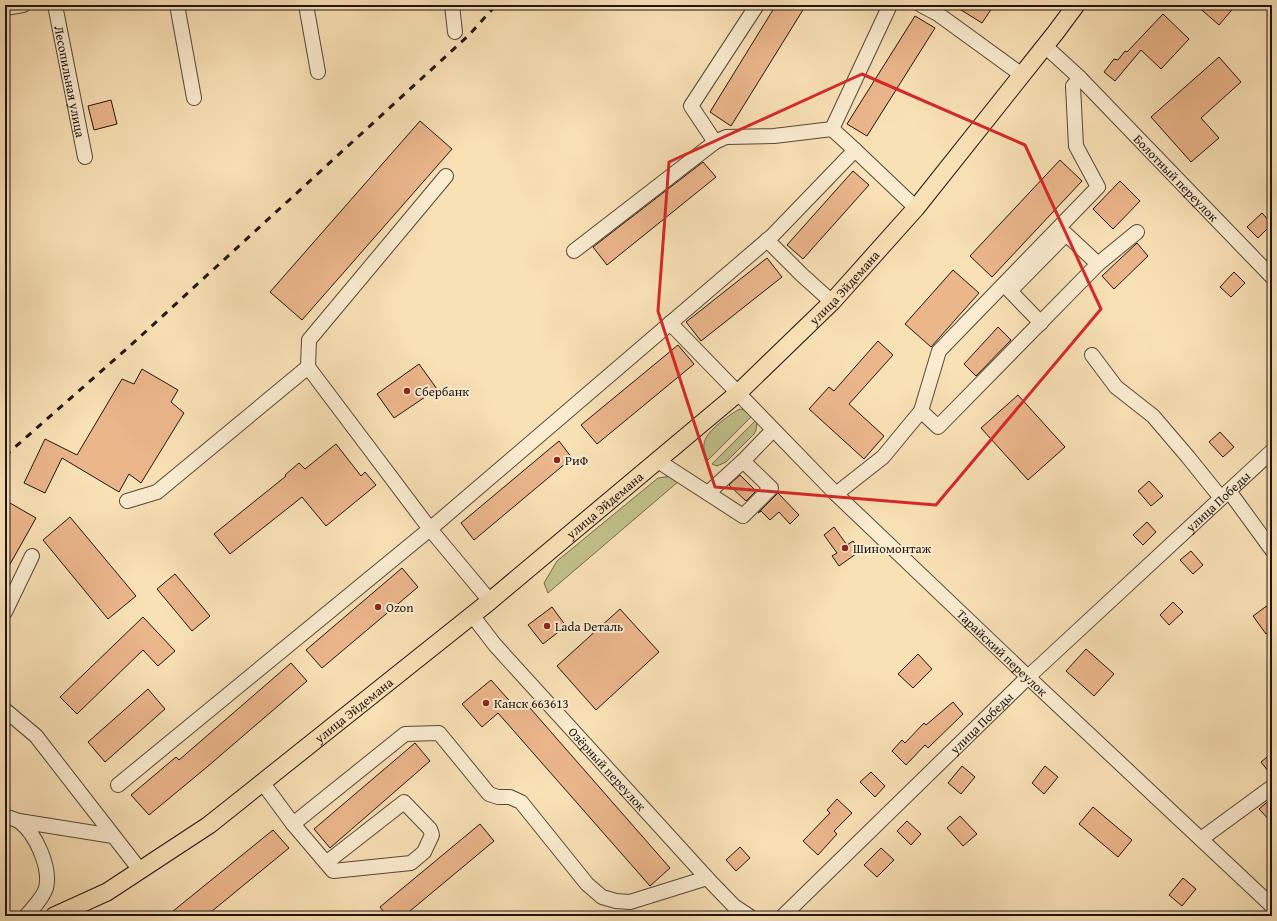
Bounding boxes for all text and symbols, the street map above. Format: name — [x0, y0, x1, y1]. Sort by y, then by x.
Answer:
street label: Лесопильная улица — [49, 24, 90, 140]
street label: Болотный переулок — [1129, 130, 1223, 226]
street label: улица Эйдемана — [804, 246, 884, 330]
place label: Сбербанк — [415, 382, 469, 401]
marker: Сбербанк — [402, 386, 412, 396]
place label: РиФ — [565, 451, 588, 470]
marker: РиФ — [552, 455, 562, 465]
street label: улица Эйдемана — [561, 467, 648, 544]
street label: улица Победы — [1181, 467, 1255, 537]
place label: Шиномонтаж — [853, 539, 932, 558]
marker: Шиномонтаж — [840, 543, 850, 553]
place label: Ozon — [386, 598, 414, 617]
marker: Ozon — [373, 602, 383, 612]
street label: Тарайский переулок — [952, 605, 1052, 701]
place label: Lada Dеталь — [555, 617, 623, 636]
marker: Lada Dеталь — [542, 621, 552, 631]
street label: улица Эйдемана — [310, 672, 398, 748]
street label: улица Победы — [945, 688, 1018, 759]
place label: Канск 663613 — [494, 694, 569, 713]
marker: Канск 663613 — [481, 698, 491, 708]
street label: Озёрный переулок — [564, 723, 651, 815]

